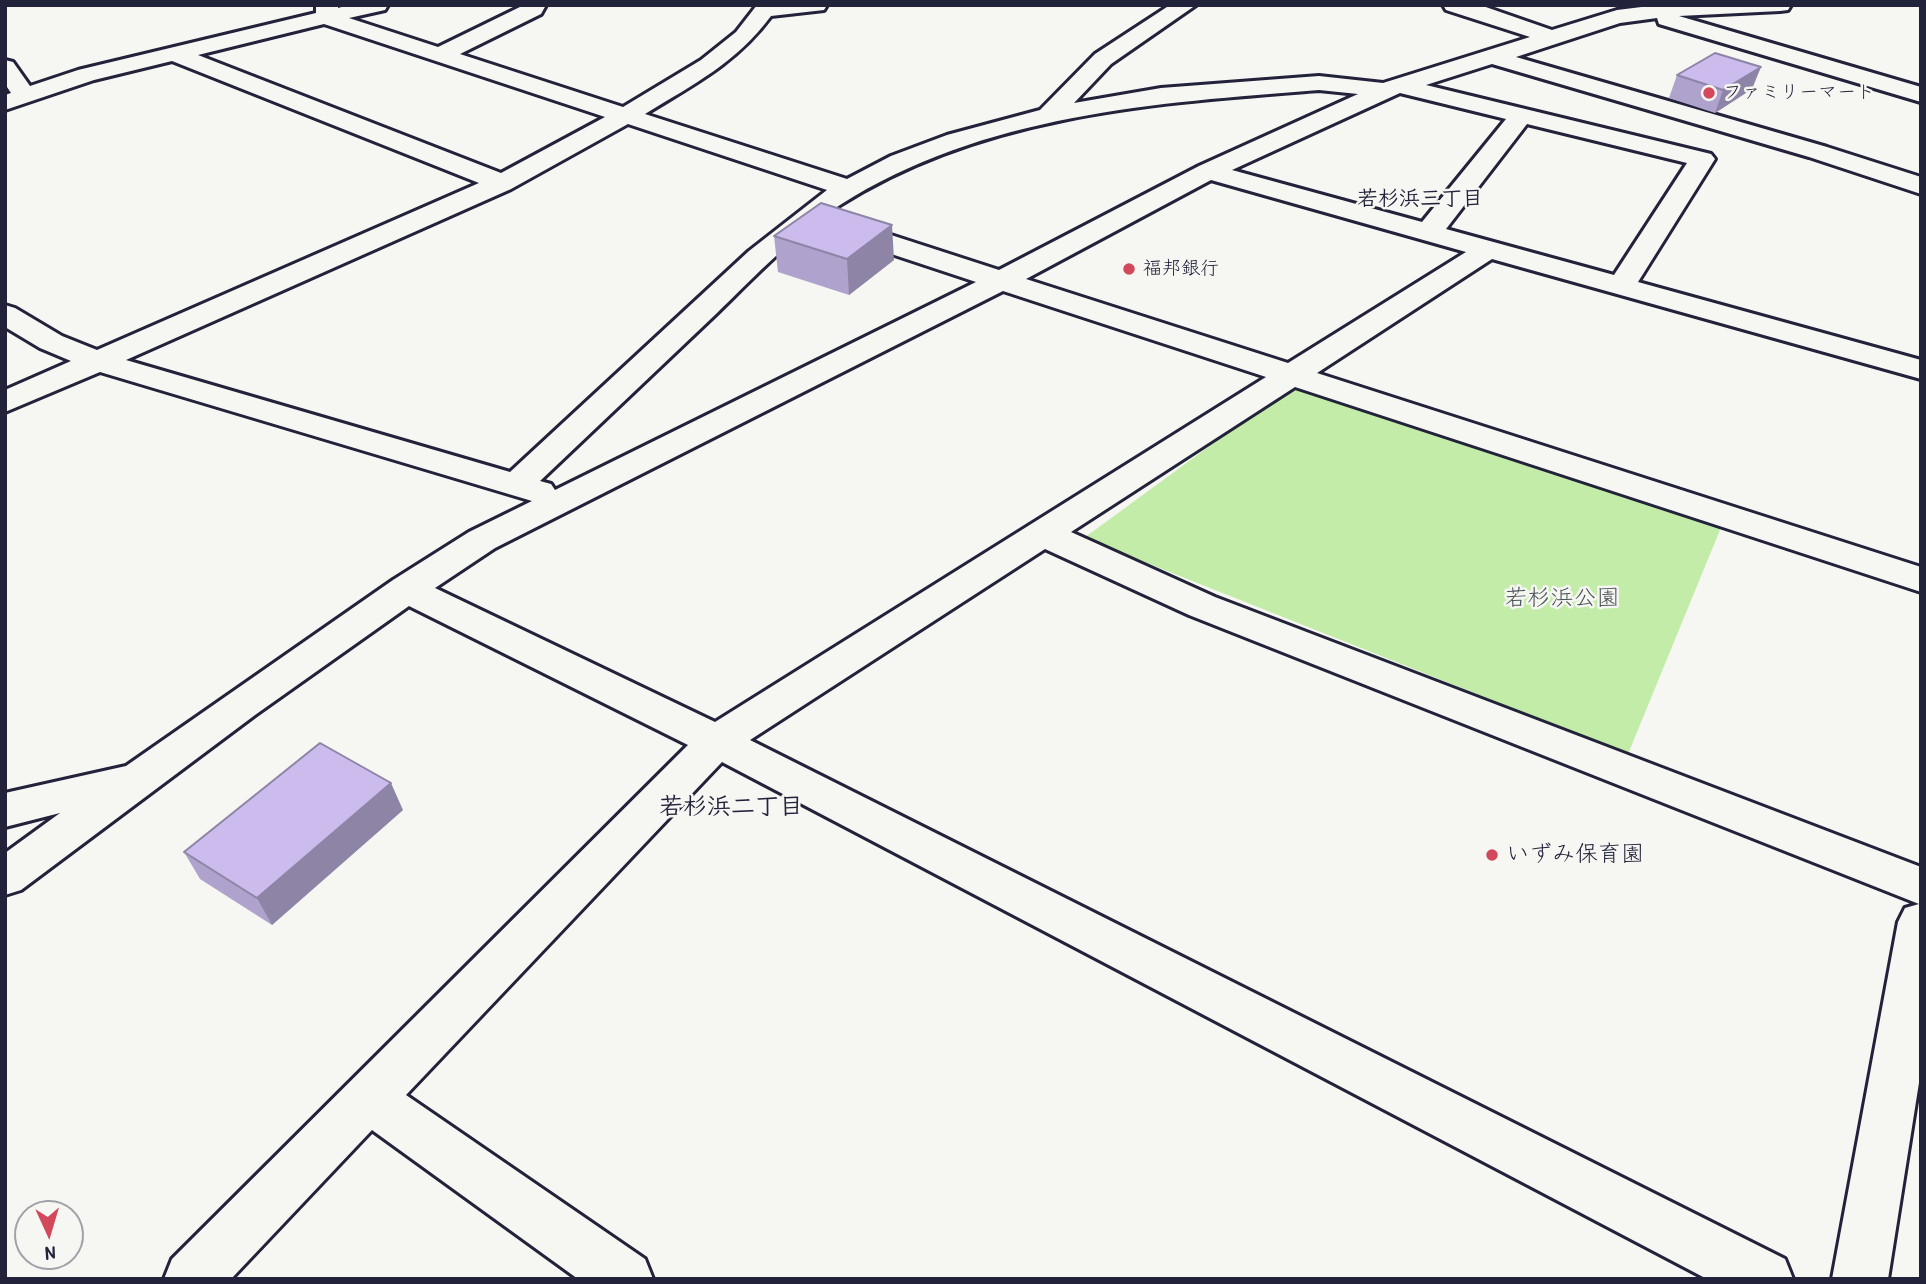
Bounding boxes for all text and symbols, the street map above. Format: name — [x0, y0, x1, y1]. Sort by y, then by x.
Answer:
place label: ファミリーマート — [1723, 82, 1875, 104]
marker: ファミリーマート — [1701, 85, 1717, 101]
district label: 若杉浜三丁目 — [1357, 186, 1483, 212]
place label: 福邦銀行 — [1143, 258, 1219, 280]
marker: 福邦銀行 — [1121, 261, 1137, 277]
park label: 若杉浜公園 — [1505, 585, 1619, 613]
district label: 若杉浜二丁目 — [659, 794, 803, 822]
place label: いずみ保育園 — [1506, 841, 1644, 869]
marker: いずみ保育園 — [1484, 847, 1500, 863]
north arrow — [14, 1200, 84, 1270]
text: N — [44, 1241, 56, 1267]

